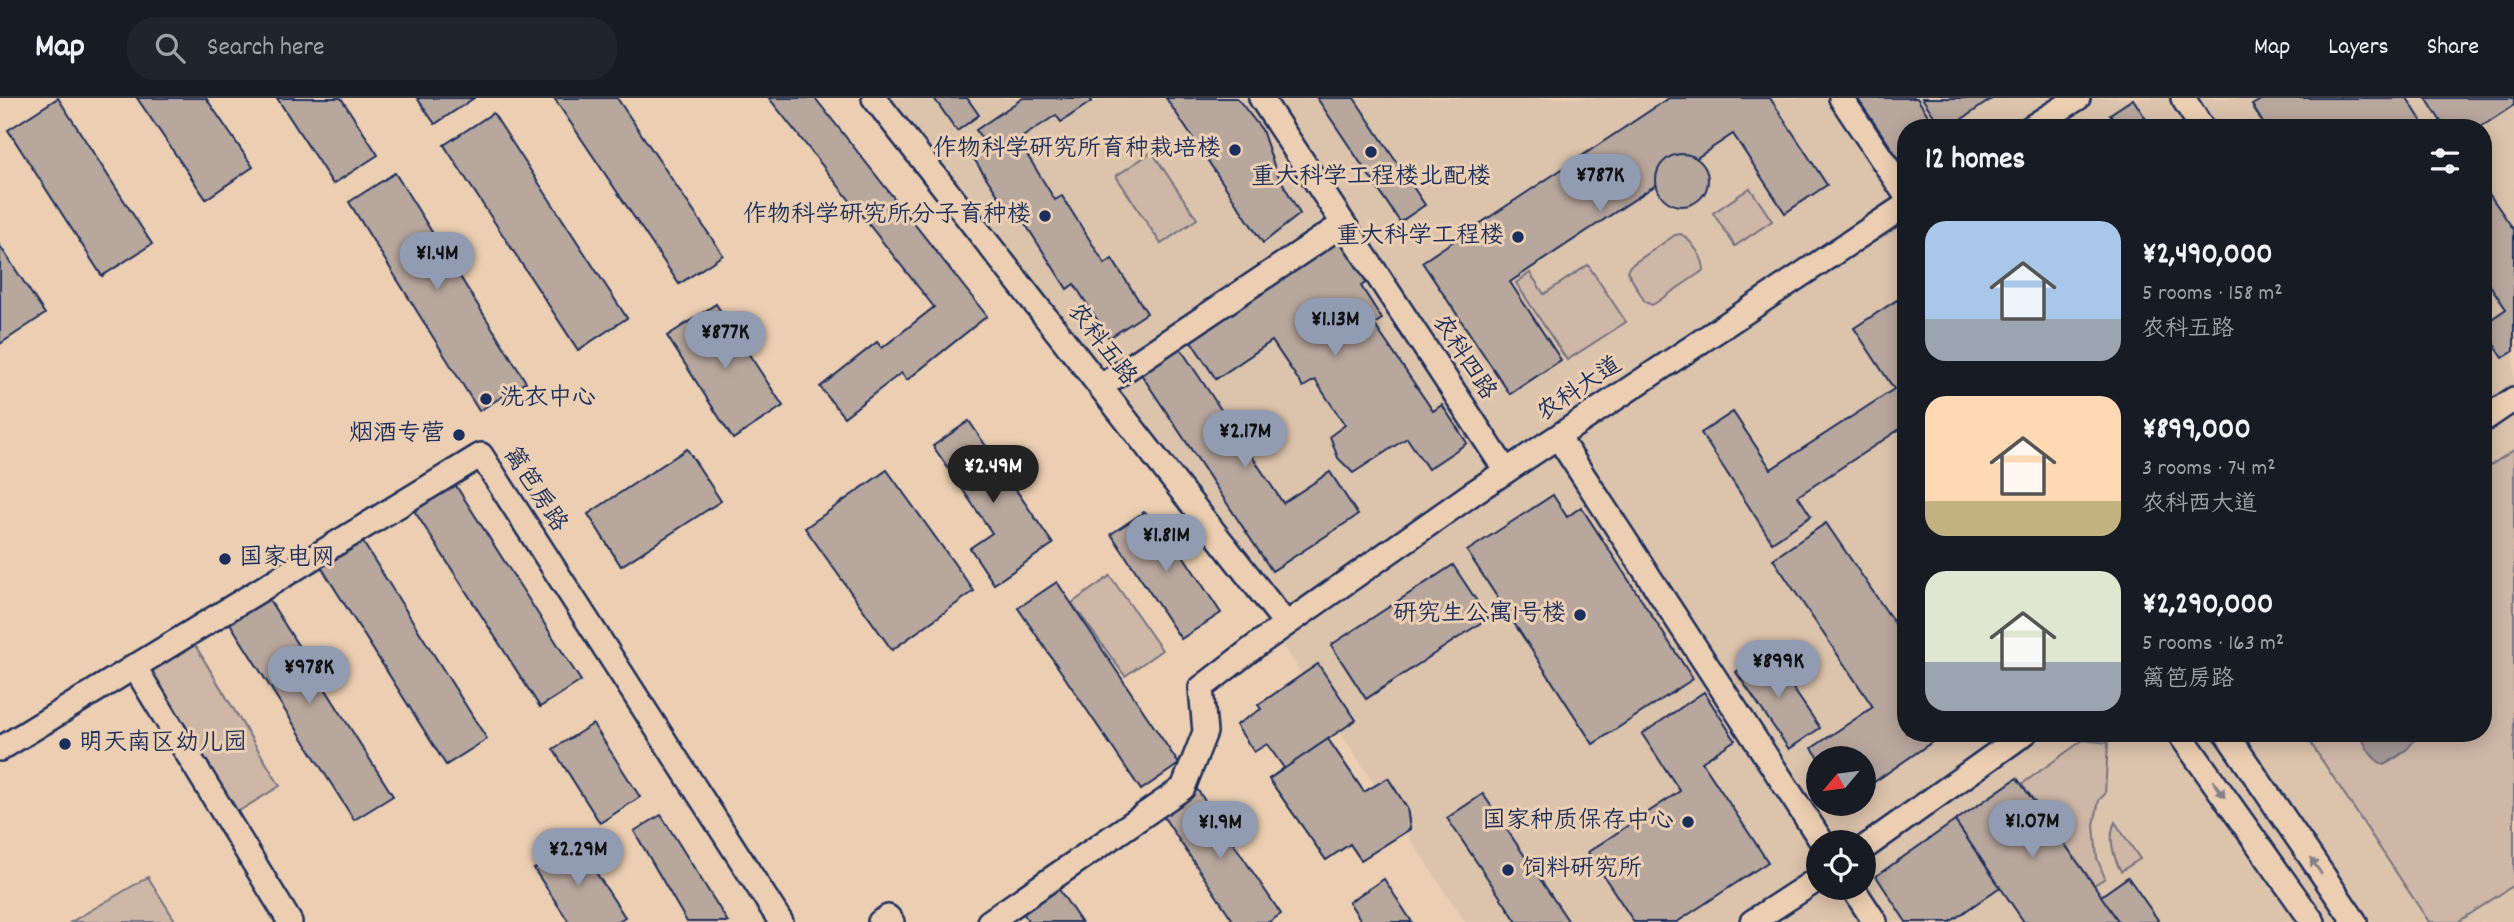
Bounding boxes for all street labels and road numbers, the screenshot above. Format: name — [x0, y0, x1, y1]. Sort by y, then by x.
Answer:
street label: 农科五路 — [1058, 297, 1144, 393]
street label: 农科四路 — [1423, 308, 1503, 408]
street label: 农科大道 — [1531, 349, 1629, 431]
street label: 篱笆房路 — [494, 440, 574, 540]

